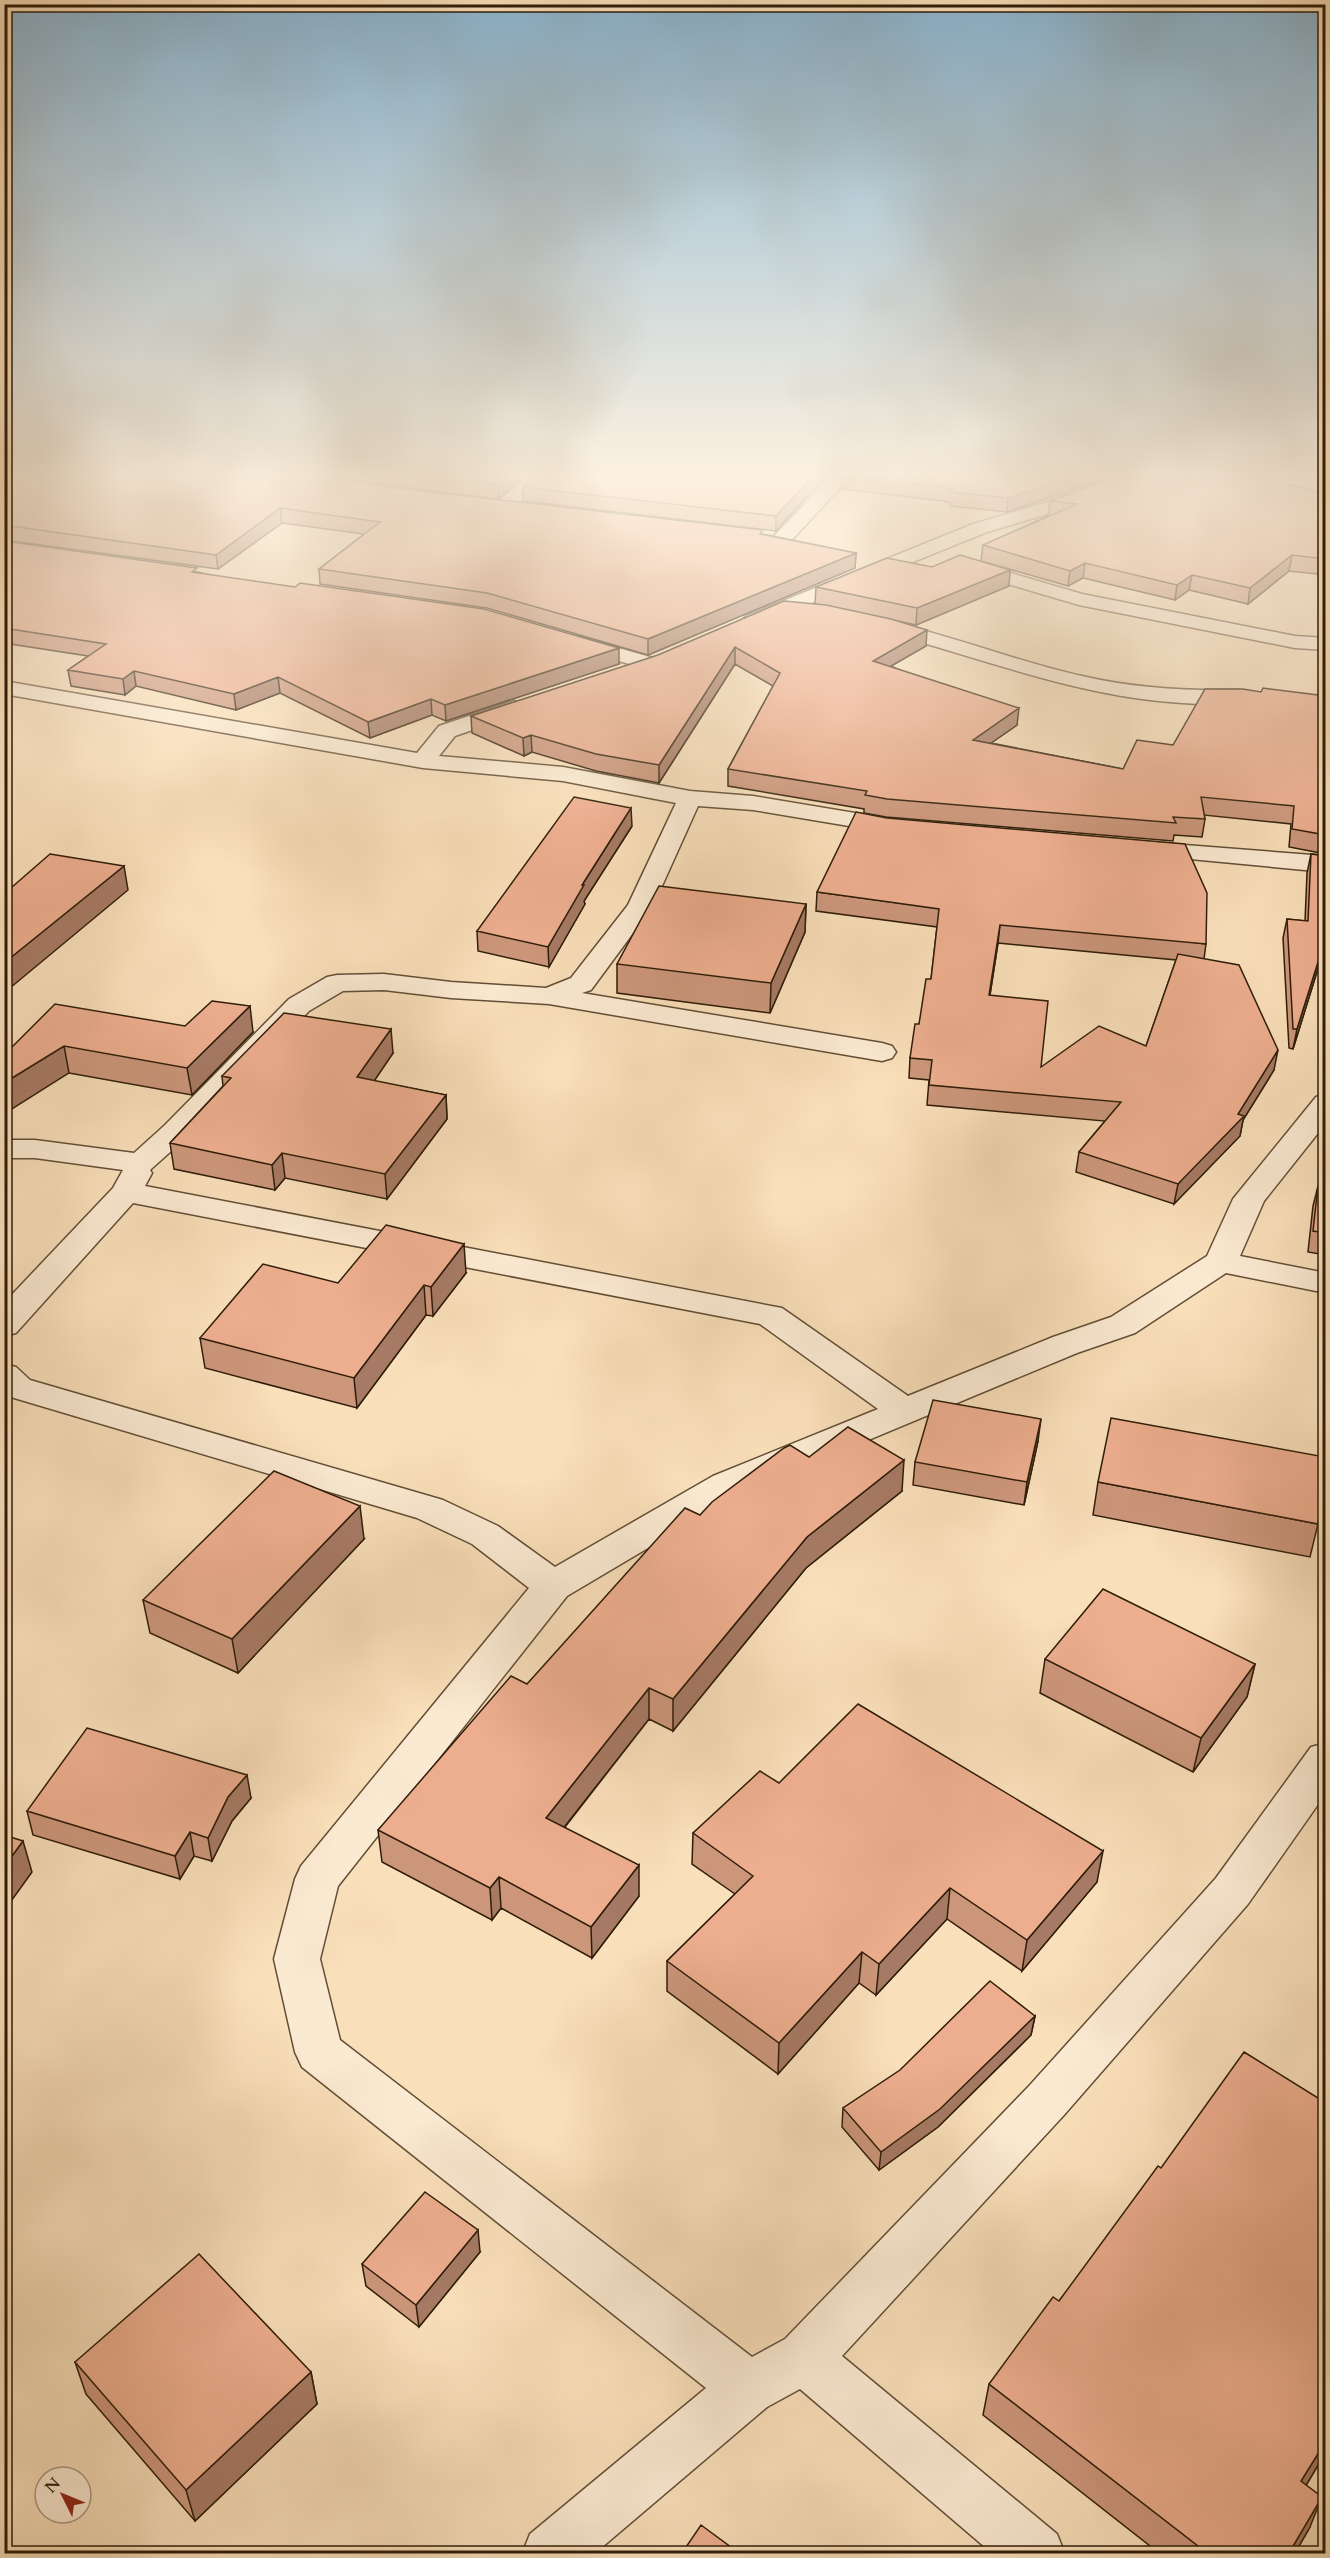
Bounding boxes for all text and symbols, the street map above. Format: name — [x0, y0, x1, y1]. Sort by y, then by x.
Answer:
north arrow — [33, 2465, 93, 2525]
text: N — [40, 2473, 66, 2498]

